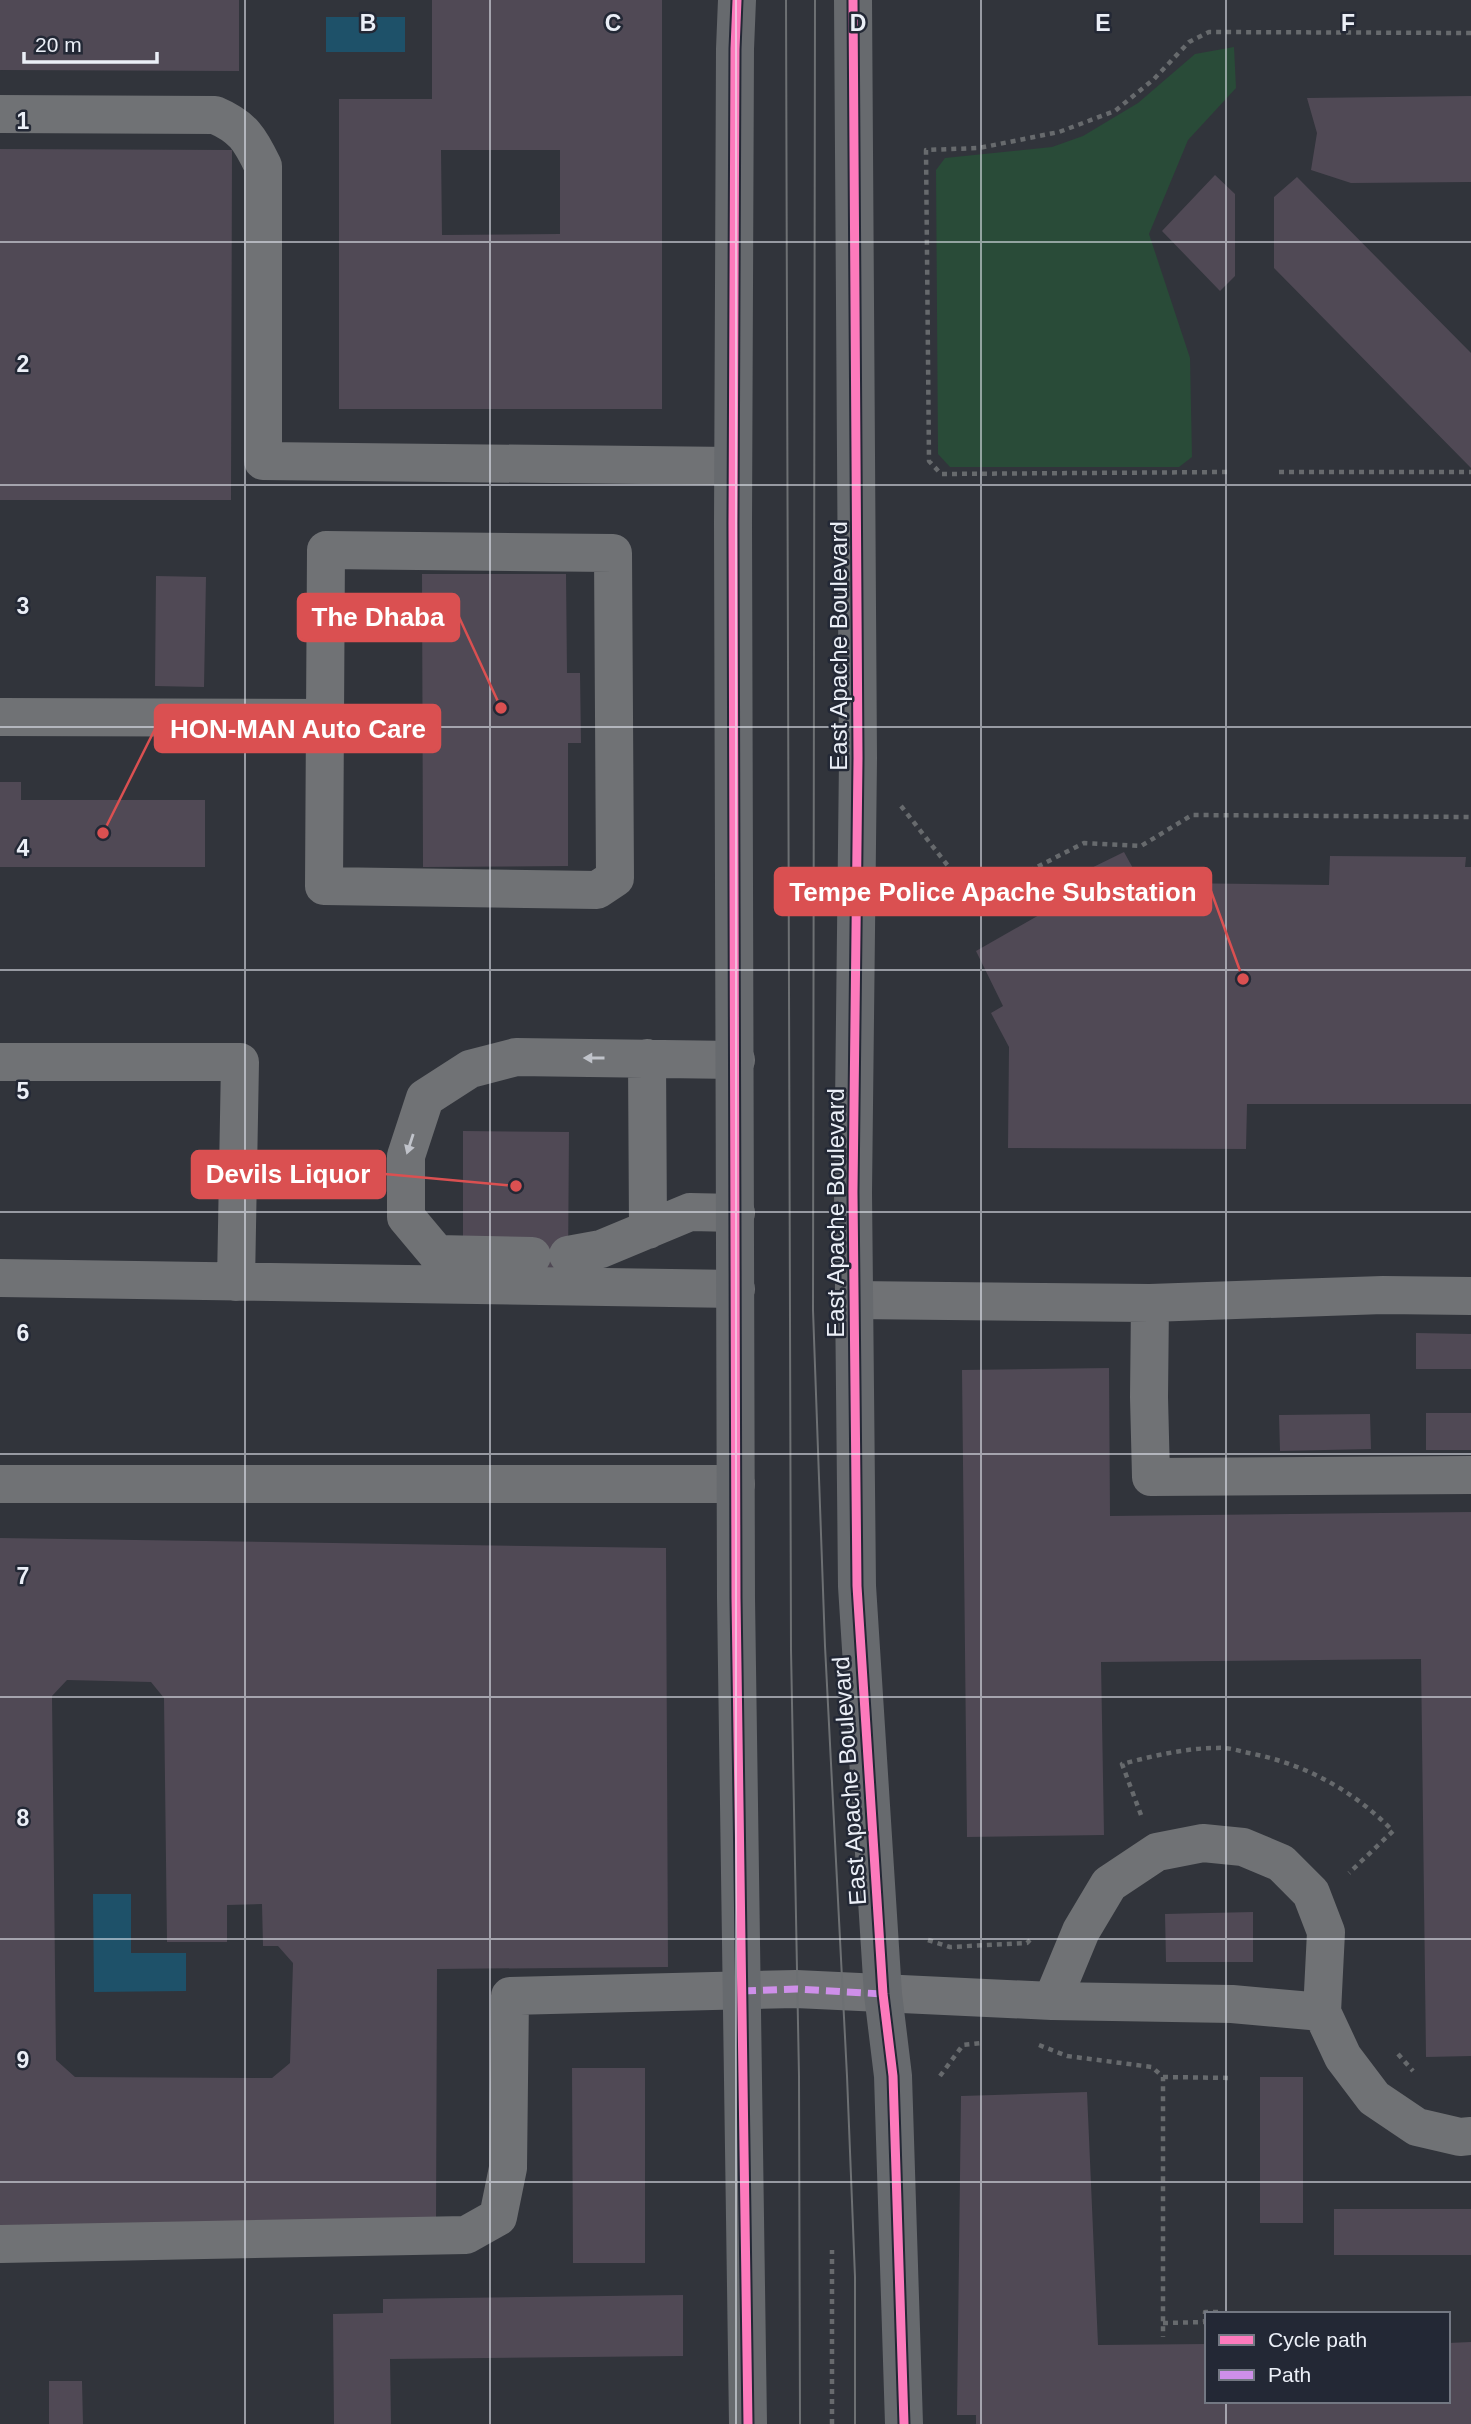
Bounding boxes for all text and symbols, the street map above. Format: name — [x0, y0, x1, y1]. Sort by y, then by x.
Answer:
text: B — [360, 10, 376, 36]
text: C — [605, 10, 621, 36]
text: D — [850, 10, 866, 36]
text: E — [1095, 10, 1111, 36]
text: F — [1341, 10, 1355, 36]
scale bar — [24, 21, 158, 65]
text: 20 m — [35, 33, 82, 56]
text: 1 — [17, 108, 30, 134]
text: 2 — [17, 351, 29, 377]
street label: East Apache Boulevard — [825, 521, 852, 771]
text: 3 — [17, 593, 29, 619]
callout: The Dhaba — [298, 594, 459, 641]
text: The Dhaba — [312, 602, 445, 632]
callout: HON-MAN Auto Care — [155, 705, 440, 752]
text: HON-MAN Auto Care — [170, 714, 426, 744]
text: 4 — [17, 835, 30, 861]
callout: Tempe Police Apache Substation — [775, 868, 1211, 915]
text: Tempe Police Apache Substation — [789, 877, 1197, 907]
one-way arrow — [583, 1052, 605, 1064]
text: 5 — [17, 1078, 30, 1104]
street label: East Apache Boulevard — [822, 1088, 849, 1338]
one-way arrow — [404, 1134, 415, 1155]
callout: Devils Liquor — [192, 1151, 385, 1198]
text: Devils Liquor — [206, 1159, 370, 1189]
text: 6 — [17, 1320, 29, 1346]
text: 7 — [17, 1563, 29, 1589]
street label: East Apache Boulevard — [827, 1656, 871, 1906]
text: 8 — [17, 1805, 30, 1831]
text: 9 — [17, 2047, 29, 2073]
legend — [1205, 2312, 1450, 2403]
text: Cycle path — [1268, 2328, 1367, 2351]
text: Path — [1268, 2363, 1311, 2386]

